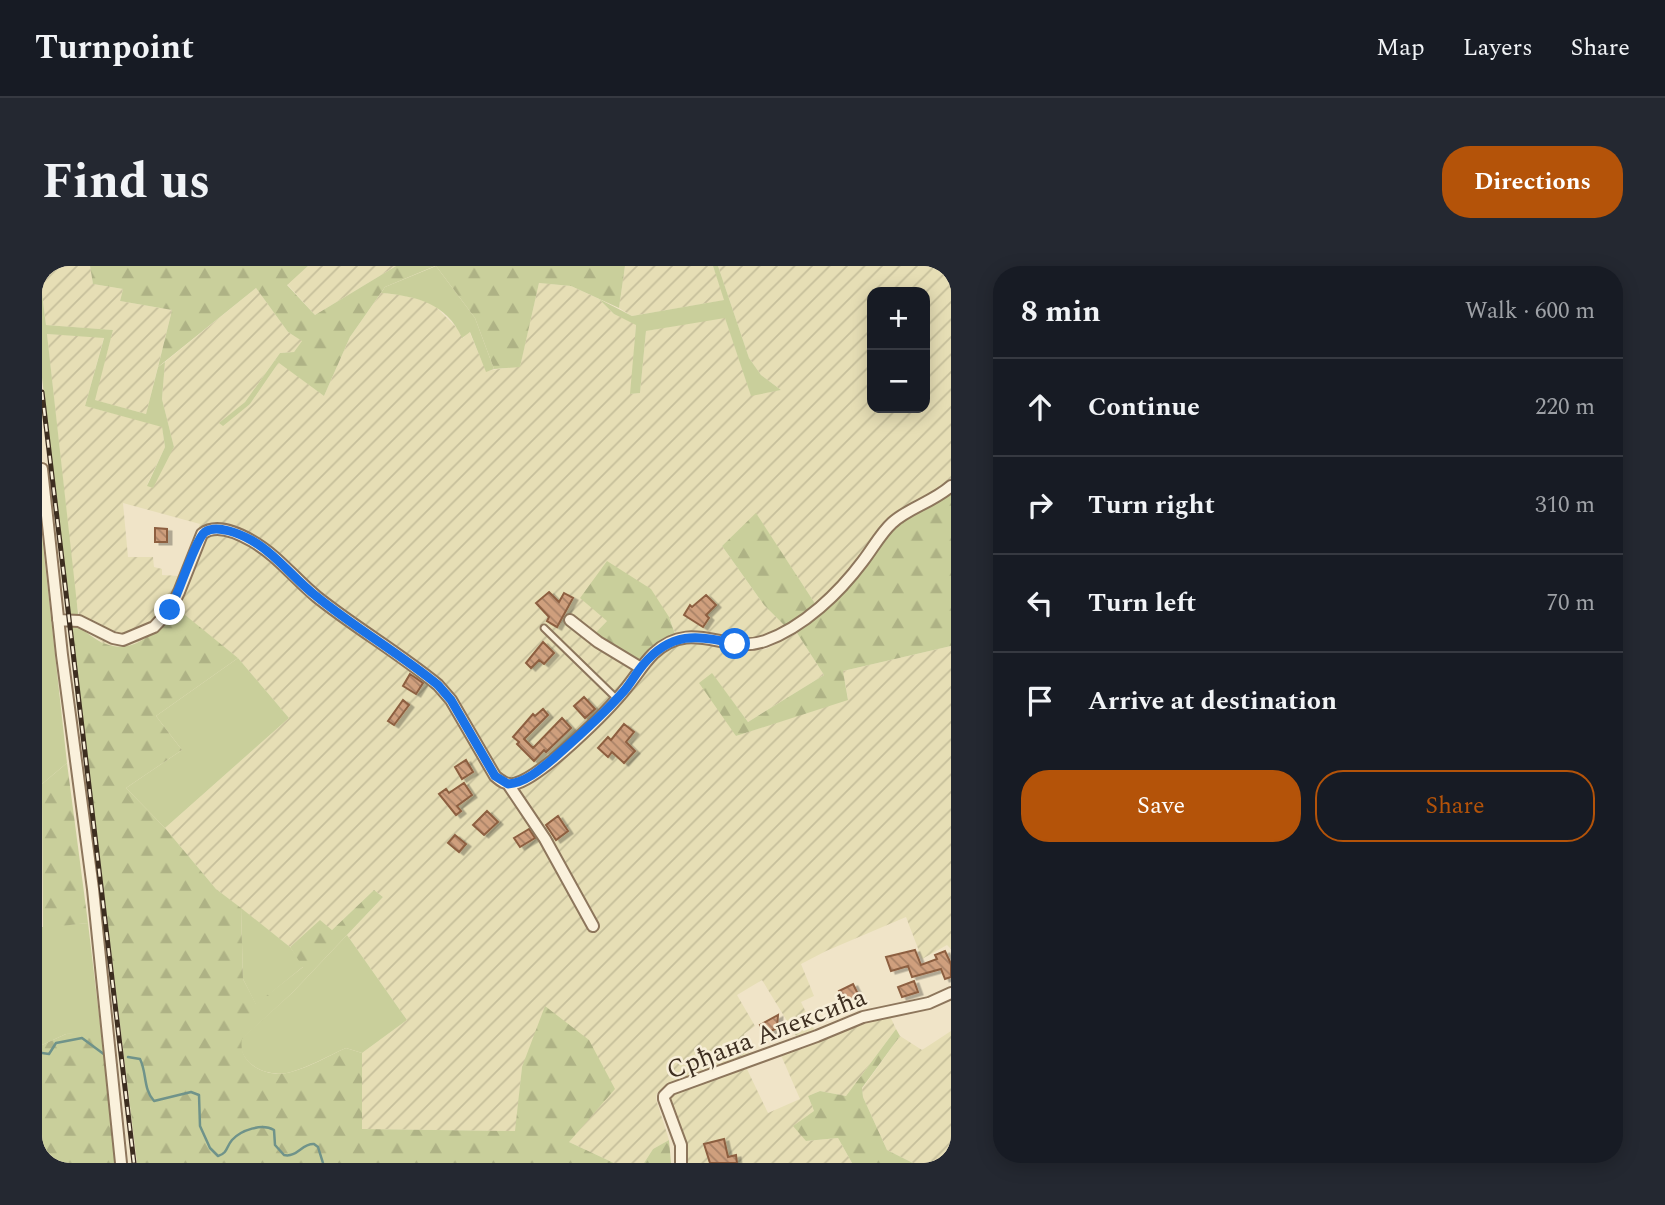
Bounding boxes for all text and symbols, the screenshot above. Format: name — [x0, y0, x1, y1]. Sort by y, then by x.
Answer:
text: Turnpoint — [35, 23, 194, 73]
text: Map — [1376, 30, 1425, 66]
text: Layers — [1463, 30, 1533, 66]
text: Share — [1571, 30, 1630, 66]
text: Find us — [42, 145, 210, 220]
button: Directions — [1442, 146, 1623, 218]
map controls — [867, 287, 930, 413]
button: + — [867, 287, 930, 350]
text: 8 min — [1021, 289, 1101, 335]
text: Walk · 600 m — [1465, 294, 1595, 329]
button: − — [867, 350, 930, 413]
text: Continue — [1088, 387, 1200, 427]
icon: ahead — [1021, 388, 1059, 426]
text: 220 m — [1535, 390, 1595, 425]
text: Turn right — [1088, 485, 1215, 525]
icon: right — [1021, 486, 1059, 524]
text: 310 m — [1535, 488, 1595, 523]
text: Turn left — [1088, 583, 1196, 623]
icon: left — [1021, 584, 1059, 622]
text: 70 m — [1546, 586, 1595, 621]
route end — [154, 594, 185, 625]
route start — [719, 628, 750, 659]
text: Arrive at destination — [1088, 681, 1337, 721]
icon: arrive — [1021, 682, 1059, 720]
button: Save — [1021, 770, 1301, 842]
button: Share — [1315, 770, 1595, 842]
street label: Срђана Алексића — [660, 977, 873, 1091]

